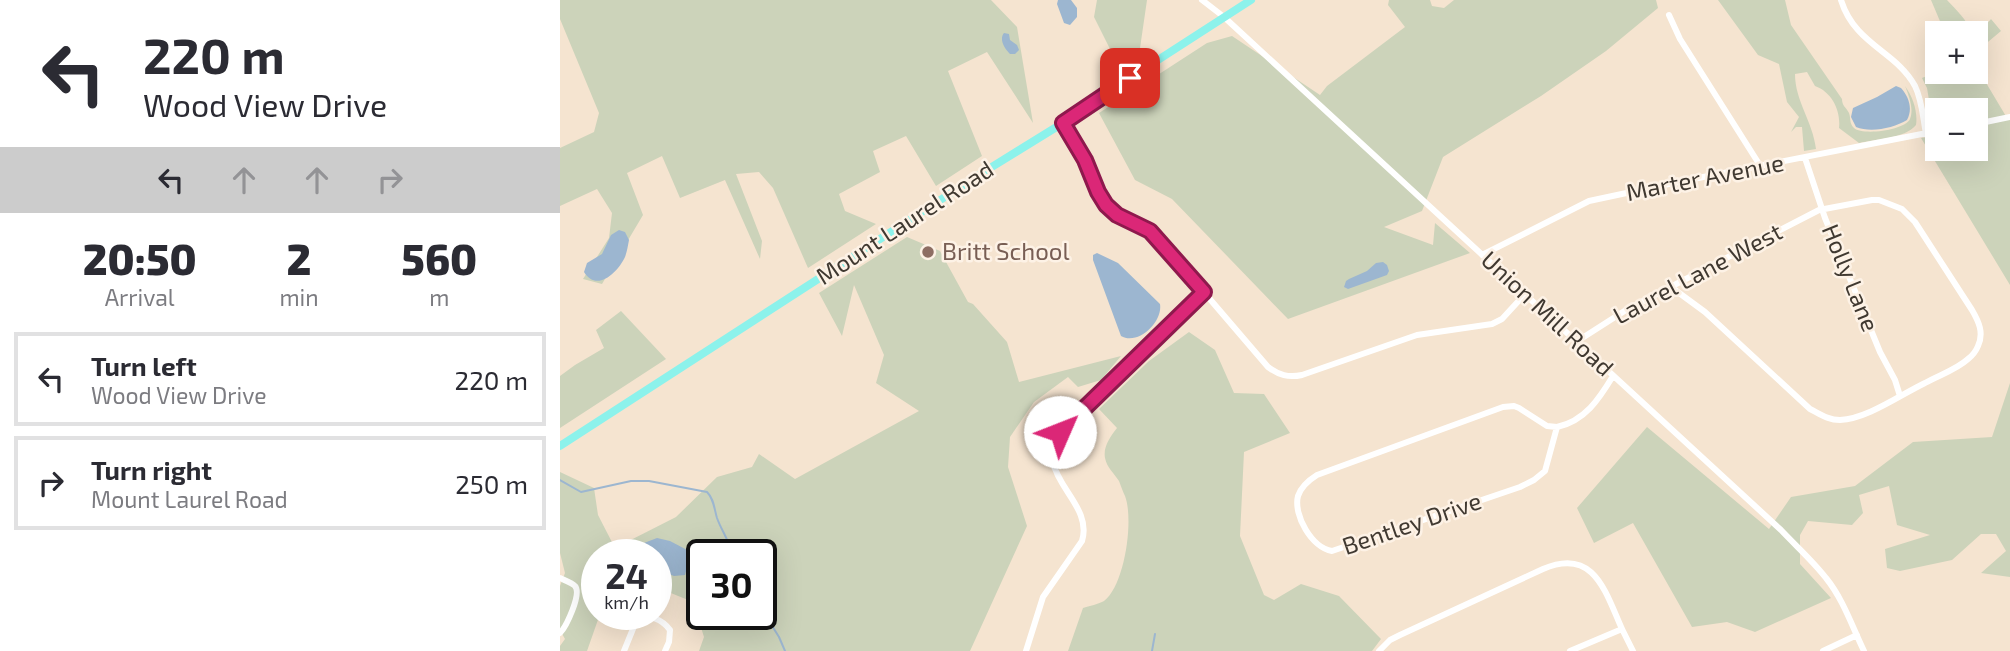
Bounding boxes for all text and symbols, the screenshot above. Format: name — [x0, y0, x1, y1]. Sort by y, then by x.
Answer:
map controls — [1925, 21, 1988, 161]
button: + — [1925, 21, 1988, 84]
text: 220 m — [143, 25, 285, 84]
icon: left — [28, 28, 119, 119]
pin — [1100, 48, 1160, 108]
icon: arrive — [1111, 59, 1149, 97]
text: Wood View Drive — [143, 85, 387, 123]
button: − — [1925, 98, 1988, 161]
street label: Marter Avenue — [1623, 147, 1786, 206]
street label: Mount Laurel Road — [810, 154, 998, 290]
icon: left — [152, 161, 190, 199]
icon: ahead — [225, 161, 263, 199]
icon: ahead — [298, 161, 336, 199]
icon: right — [371, 161, 409, 199]
street label: Laurel Lane West — [1608, 216, 1787, 329]
street label: Holly Lane — [1817, 219, 1886, 335]
text: 20:50 — [83, 233, 197, 283]
text: 2 — [287, 233, 311, 283]
text: 560 — [401, 233, 477, 283]
place label: Britt School — [942, 236, 1070, 265]
marker: Britt School — [920, 244, 936, 260]
street label: Union Mill Road — [1476, 244, 1620, 382]
text: Arrival — [105, 283, 175, 311]
text: min — [279, 283, 319, 311]
text: m — [429, 283, 449, 311]
text: Turn left — [91, 350, 197, 381]
icon: left — [32, 360, 70, 398]
text: 220 m — [455, 364, 528, 395]
text: Wood View Drive — [91, 381, 267, 409]
position arrow — [1023, 395, 1097, 469]
text: Turn right — [91, 454, 212, 485]
icon: right — [32, 464, 70, 502]
text: 250 m — [455, 468, 528, 499]
text: Mount Laurel Road — [91, 485, 288, 513]
street label: Bentley Drive — [1338, 485, 1485, 560]
speed limit sign: 30 — [686, 539, 777, 630]
text: 24 — [605, 554, 648, 596]
text: km/h — [604, 591, 649, 613]

